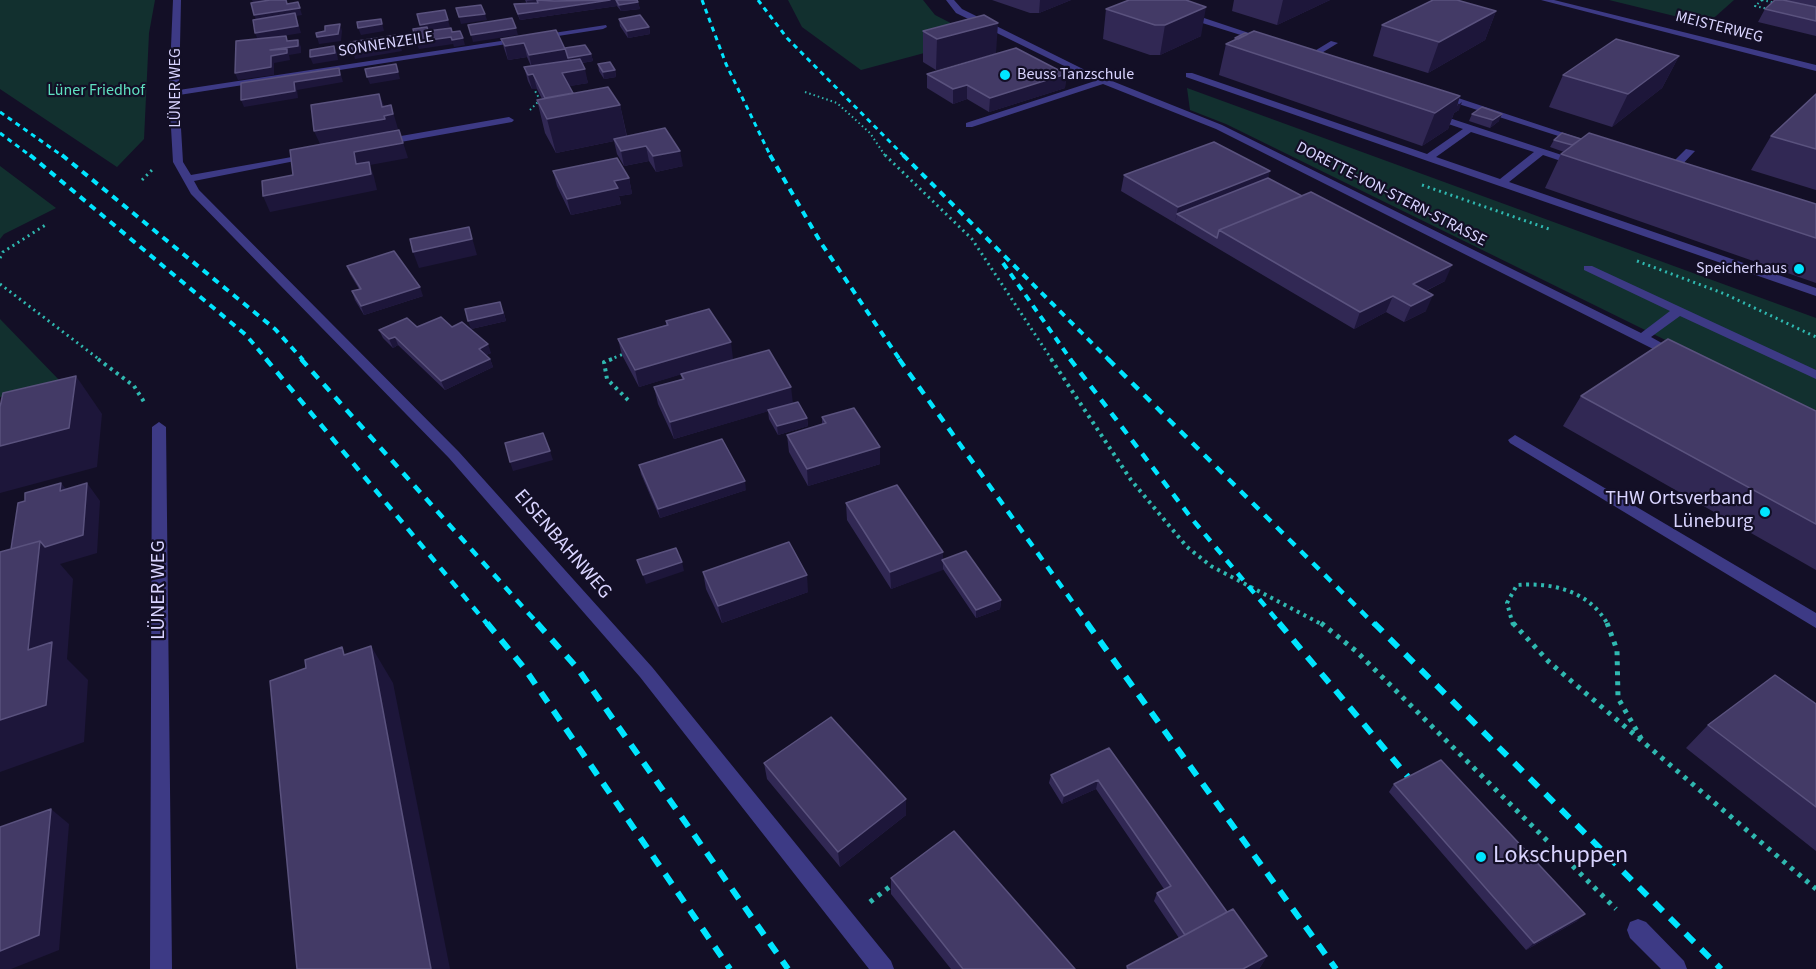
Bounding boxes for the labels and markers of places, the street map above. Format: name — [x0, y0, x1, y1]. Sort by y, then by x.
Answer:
place label: Beuss Tanzschule — [1017, 65, 1134, 85]
marker: Beuss Tanzschule — [998, 68, 1012, 82]
place label: Speicherhaus — [1696, 259, 1787, 279]
marker: Speicherhaus — [1792, 262, 1806, 276]
place label: THW Ortsverband Lüneburg — [1605, 488, 1753, 535]
marker: THW Ortsverband Lüneburg — [1758, 505, 1772, 519]
place label: Lokschuppen — [1493, 843, 1628, 871]
marker: Lokschuppen — [1474, 850, 1488, 864]

